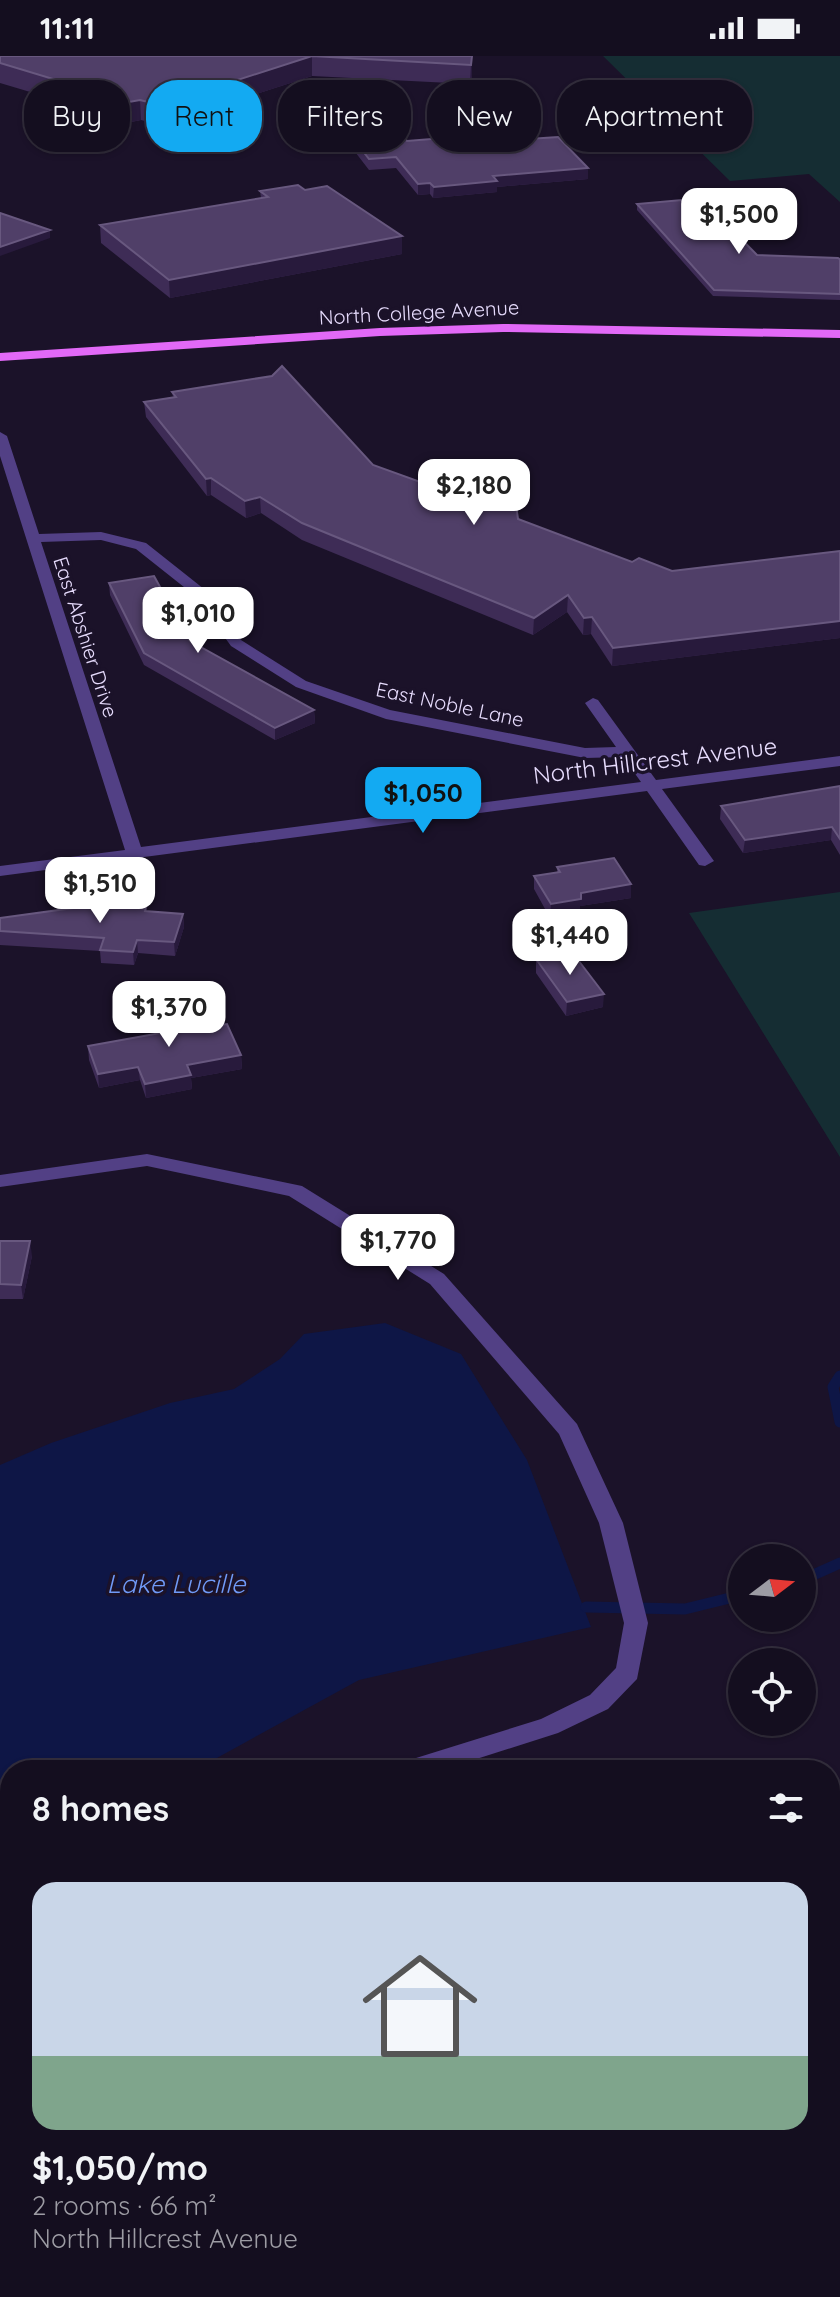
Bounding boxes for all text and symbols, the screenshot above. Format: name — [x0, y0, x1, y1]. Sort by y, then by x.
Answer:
text: 11:11 — [40, 9, 95, 47]
chip: Buy — [24, 80, 130, 152]
chip: Rent — [146, 80, 262, 152]
chip: Filters — [278, 80, 411, 152]
chip: New — [427, 80, 541, 152]
chip: Apartment — [557, 80, 752, 152]
pin: $1,500 — [674, 188, 804, 256]
text: $1,500 — [699, 197, 779, 230]
street label: North College Avenue — [318, 294, 520, 330]
pin: $2,180 — [409, 459, 539, 527]
text: $2,180 — [436, 468, 512, 501]
street label: East Abshier Drive — [48, 553, 124, 721]
pin: $1,010 — [133, 587, 263, 655]
text: $1,010 — [161, 596, 235, 629]
street label: East Noble Lane — [374, 676, 526, 732]
street label: North Hillcrest Avenue — [531, 730, 779, 790]
pin: $1,050 — [358, 767, 488, 835]
text: $1,050 — [383, 776, 463, 809]
pin: $1,510 — [35, 857, 165, 925]
text: $1,510 — [63, 866, 137, 899]
pin: $1,440 — [505, 909, 635, 977]
text: $1,440 — [530, 918, 610, 951]
pin: $1,370 — [104, 981, 234, 1049]
text: $1,370 — [131, 990, 208, 1023]
pin: $1,770 — [333, 1214, 463, 1282]
text: $1,770 — [359, 1223, 437, 1256]
north arrow — [728, 1544, 816, 1632]
map controls — [728, 1544, 816, 1736]
water label: Lake Lucille — [107, 1567, 247, 1600]
button: locate — [728, 1648, 816, 1736]
icon: filters — [764, 1786, 808, 1830]
text: 8 homes — [32, 1787, 169, 1830]
icon: home — [348, 1934, 492, 2078]
text: $1,050/mo — [32, 2146, 208, 2189]
text: 2 rooms · 66 m² — [32, 2189, 217, 2222]
text: North Hillcrest Avenue — [32, 2222, 298, 2255]

